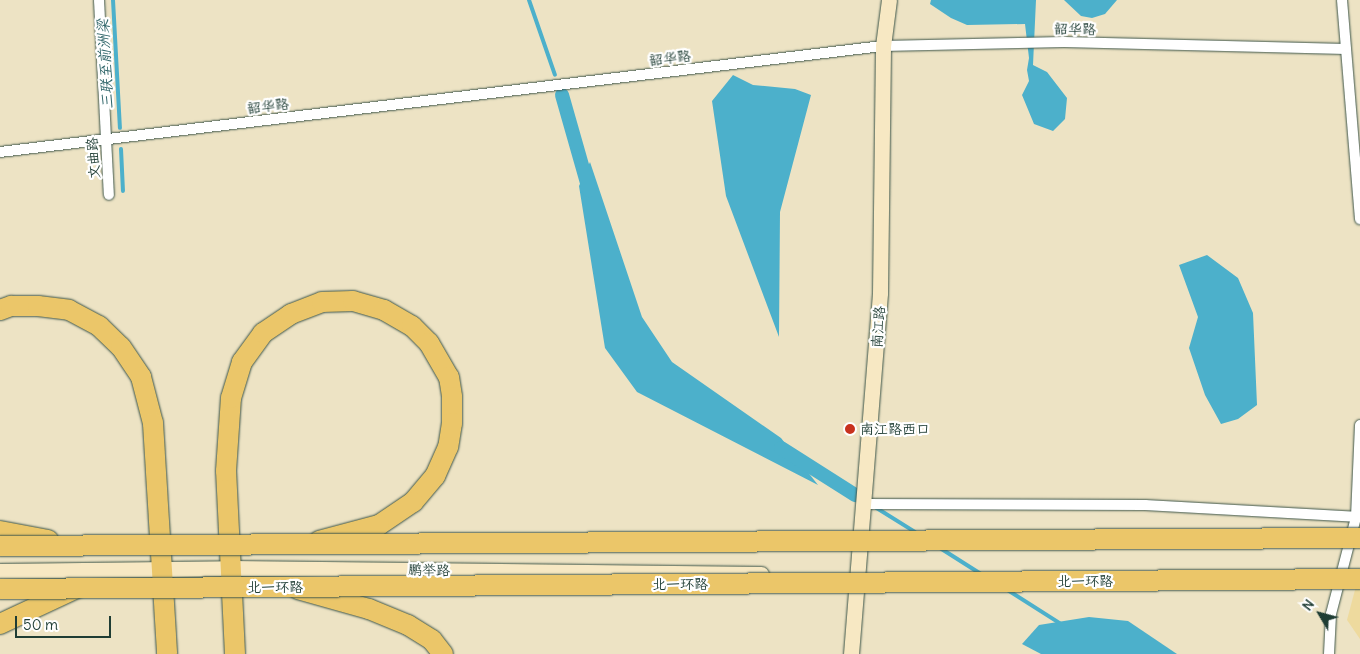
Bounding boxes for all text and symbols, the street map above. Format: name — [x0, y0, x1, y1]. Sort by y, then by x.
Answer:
water label: 三联至前洲梁 — [94, 19, 116, 109]
street label: 韶华路 — [1054, 20, 1096, 38]
street label: 韶华路 — [648, 47, 692, 69]
street label: 韶华路 — [246, 95, 290, 117]
street label: 文曲路 — [83, 136, 103, 180]
street label: 南江路 — [868, 305, 888, 349]
place label: 南江路西口 — [860, 421, 930, 437]
marker: 南江路西口 — [844, 423, 856, 435]
street label: 鹏举路 — [408, 561, 450, 579]
street label: 北一环路 — [1057, 573, 1113, 589]
street label: 北一环路 — [652, 576, 708, 592]
street label: 北一环路 — [247, 579, 303, 595]
north arrow — [1295, 589, 1345, 639]
text: N — [1298, 596, 1318, 614]
scale bar — [18, 606, 114, 638]
text: 50 m — [23, 615, 58, 634]

